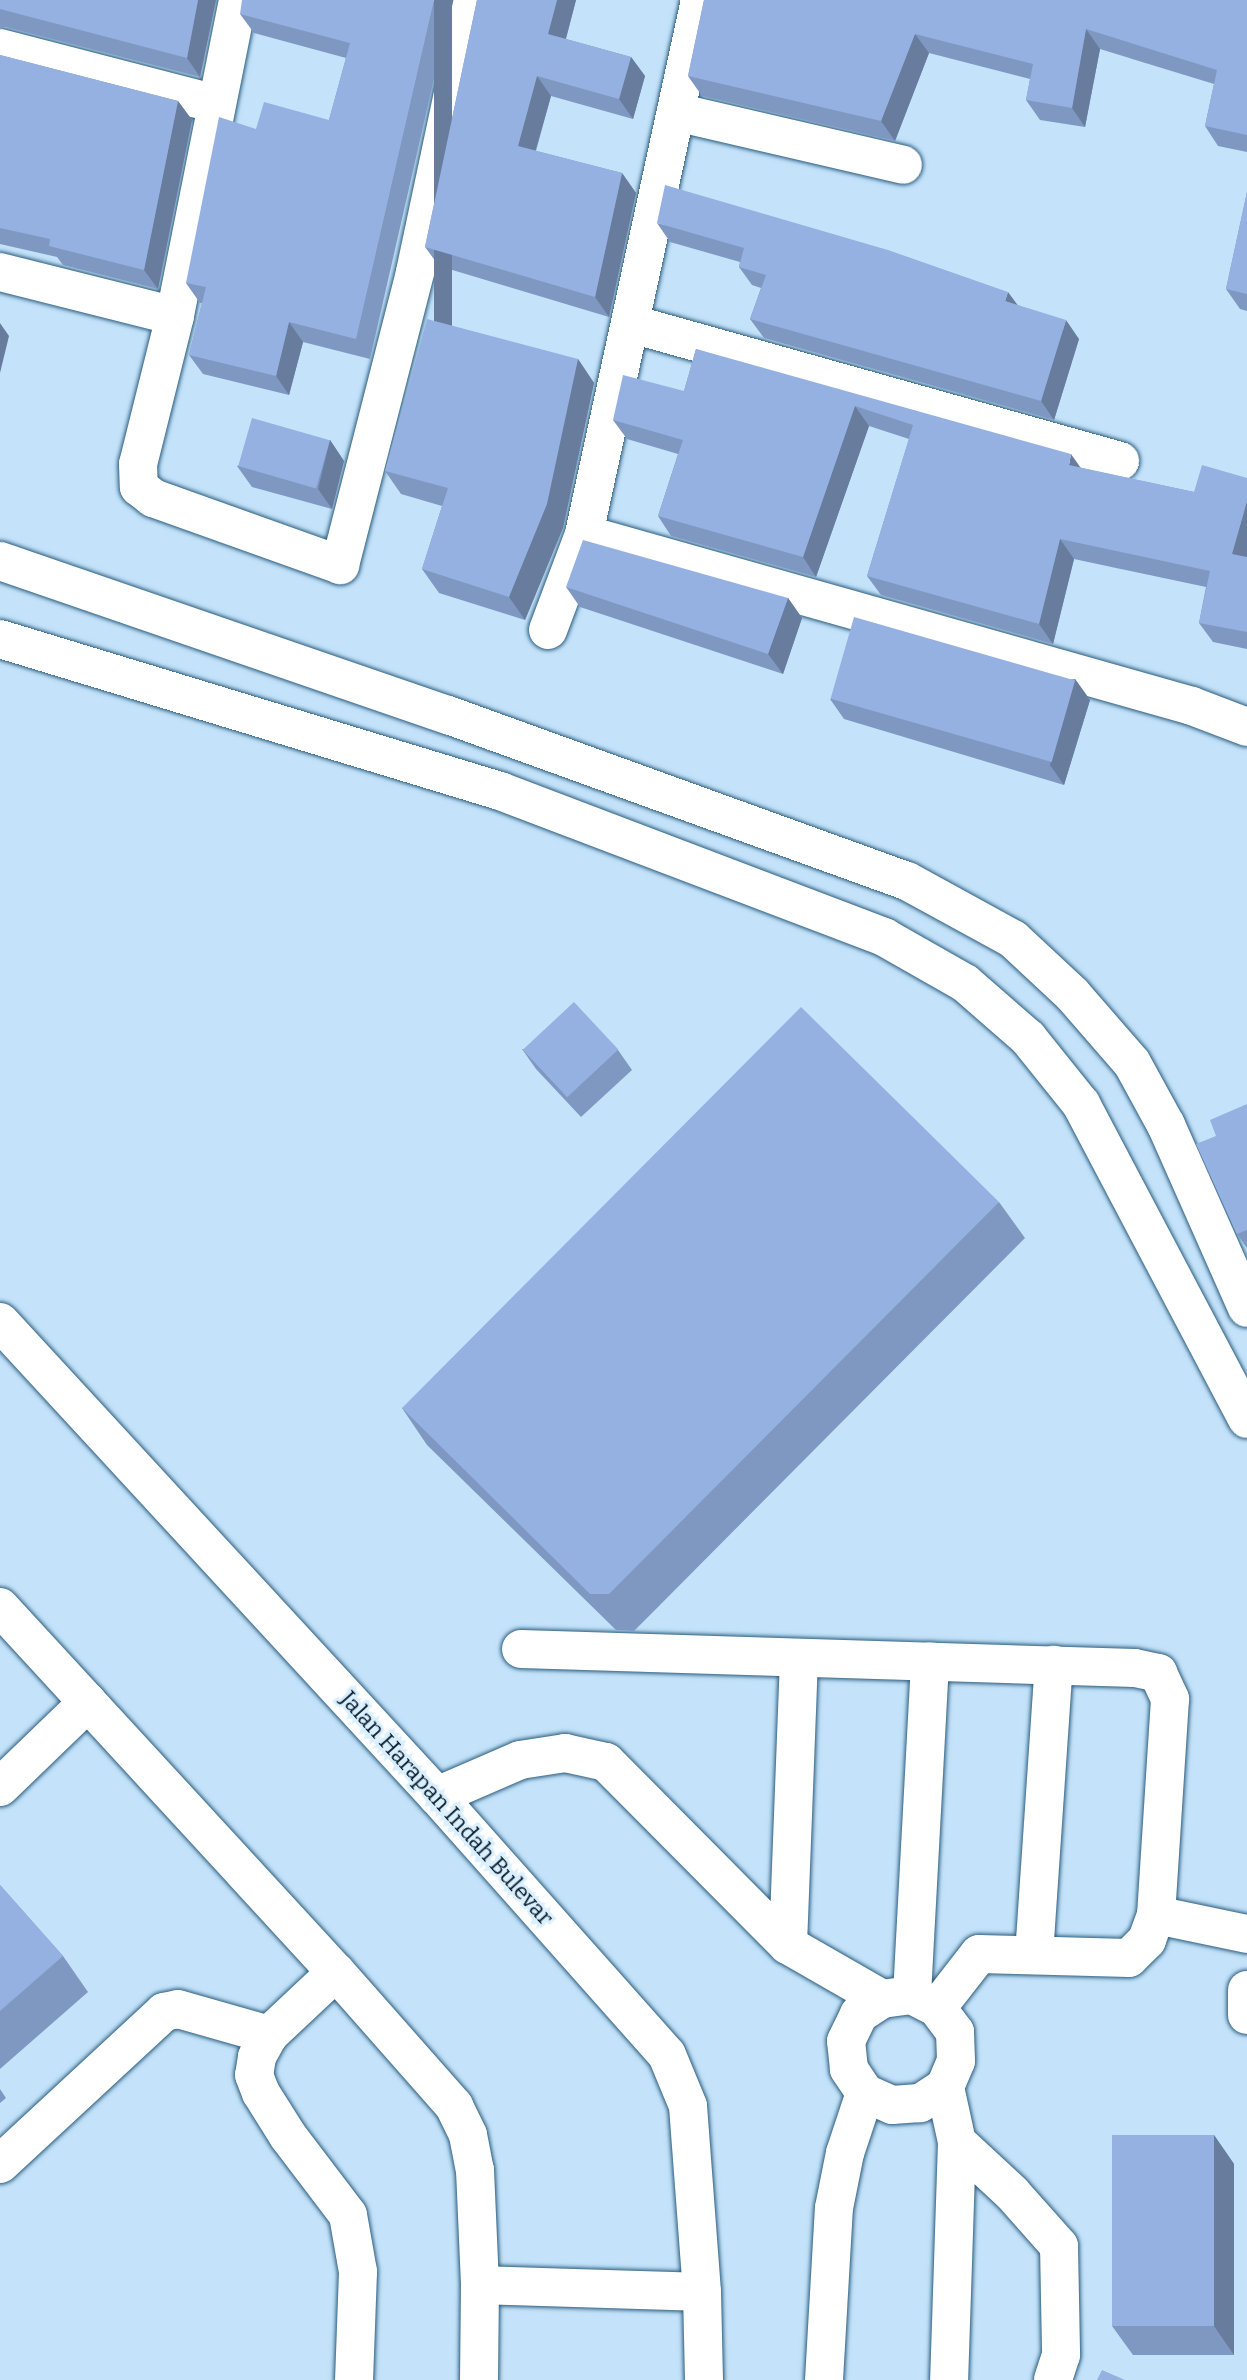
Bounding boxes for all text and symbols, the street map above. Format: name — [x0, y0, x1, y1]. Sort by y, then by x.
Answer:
street label: Jalan Harapan Indah Bulevar — [335, 1685, 559, 1931]

